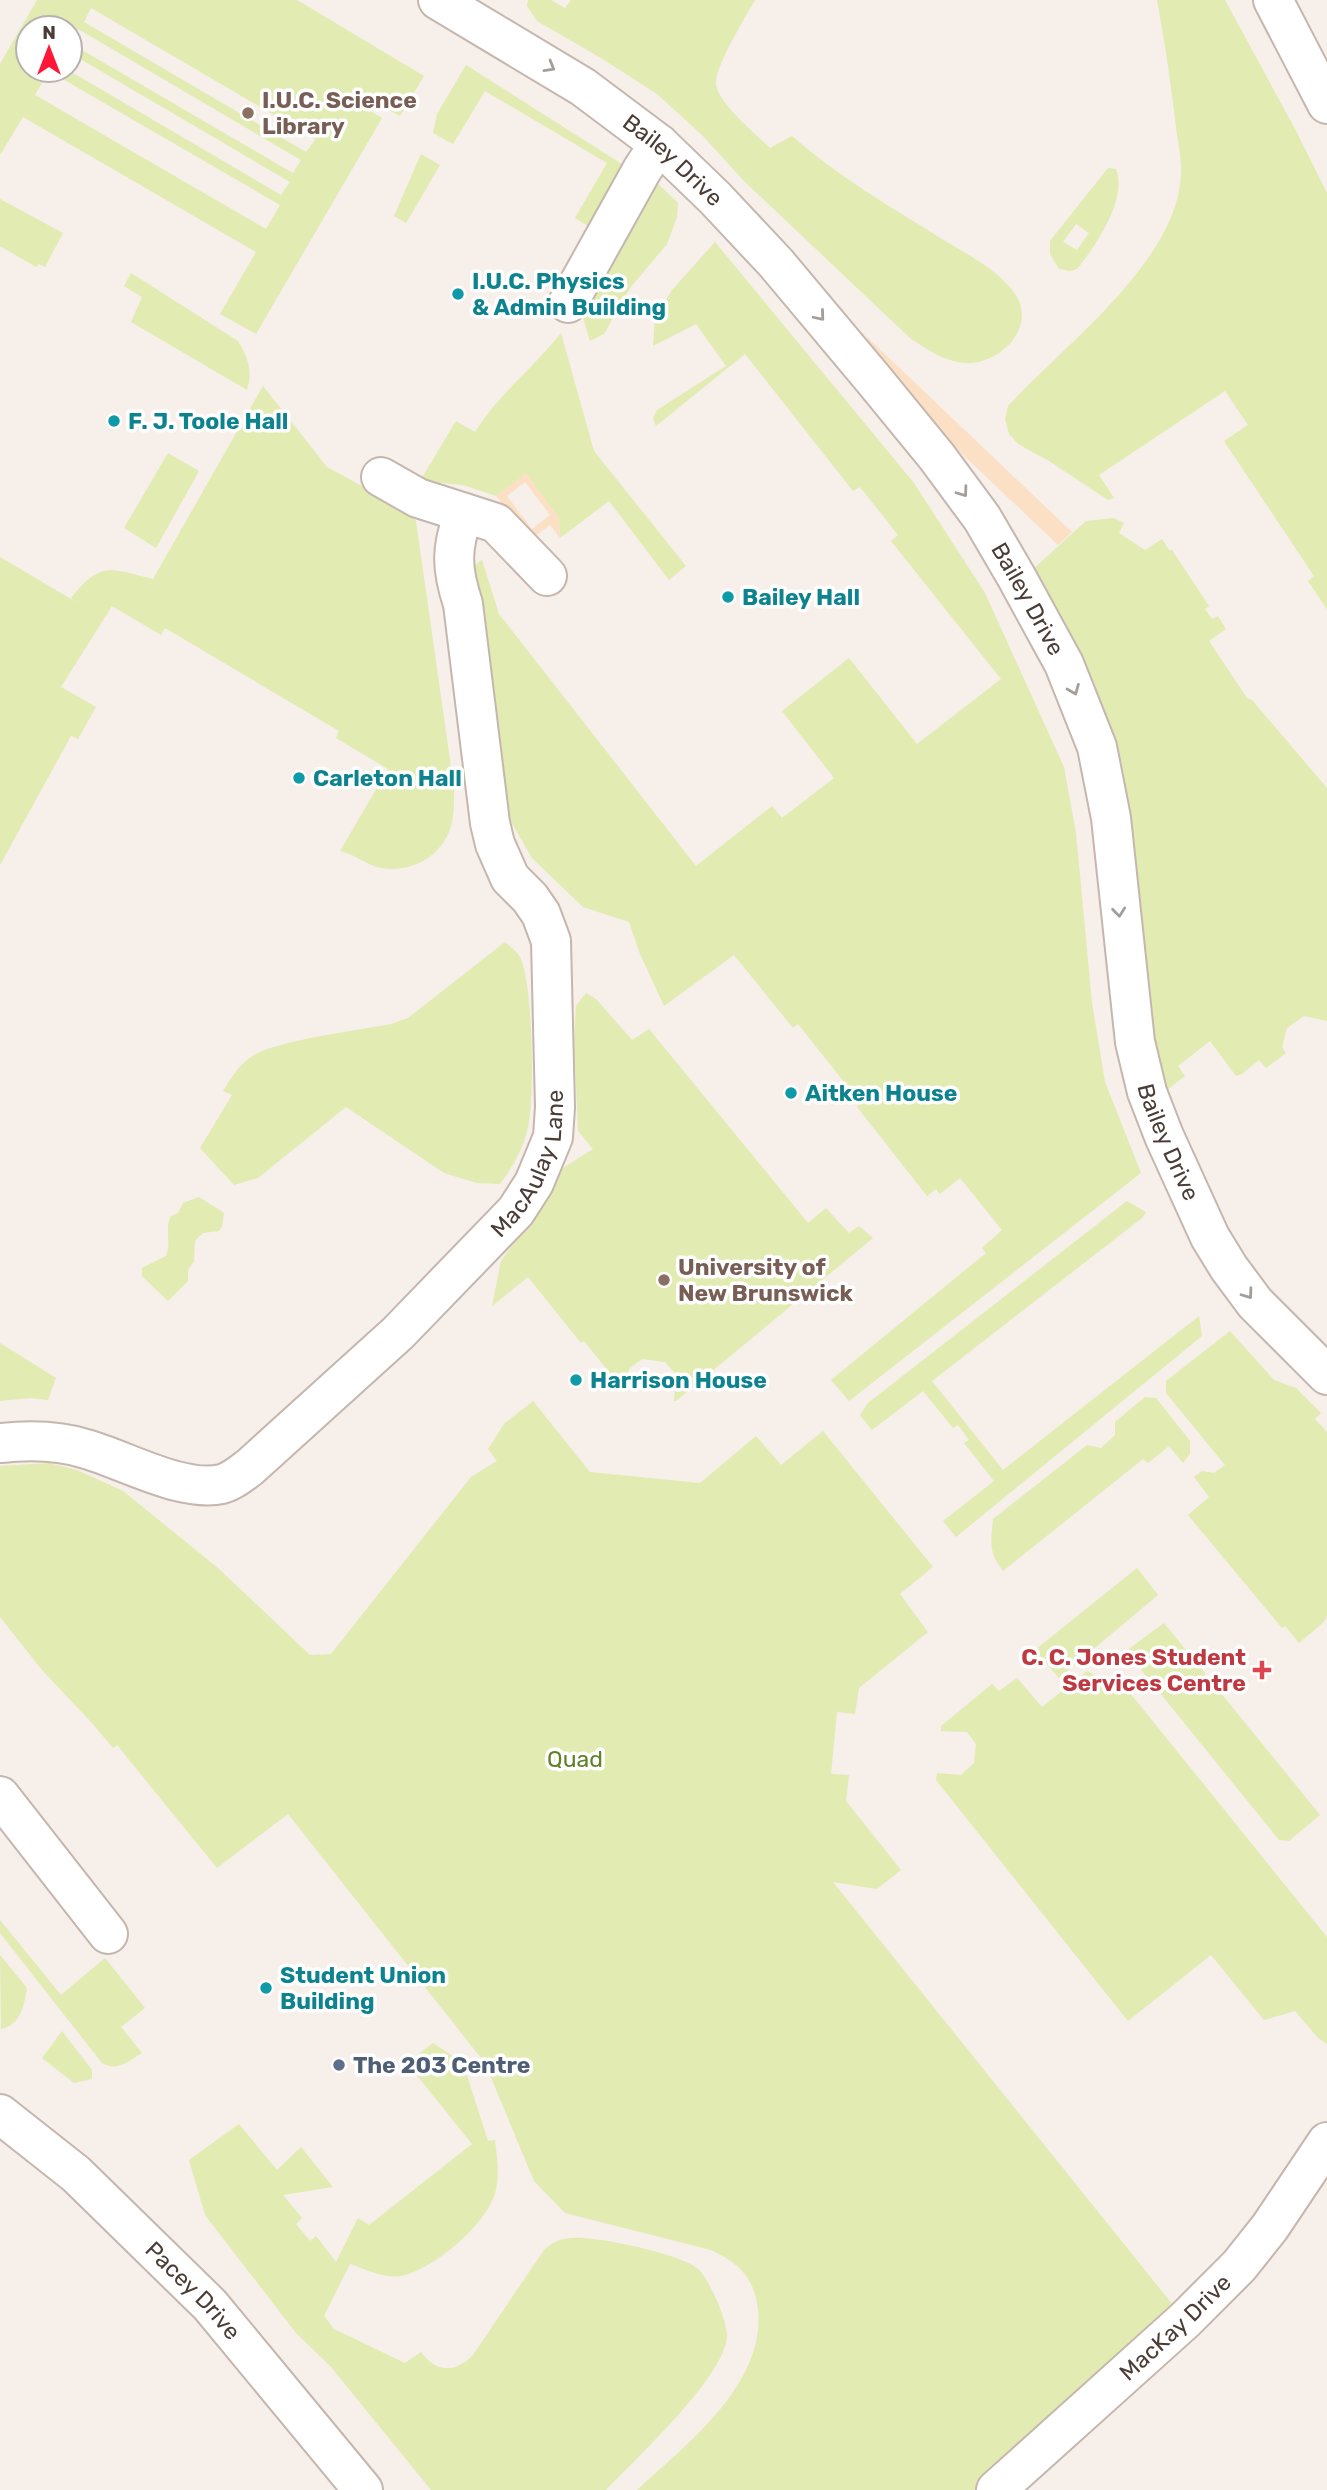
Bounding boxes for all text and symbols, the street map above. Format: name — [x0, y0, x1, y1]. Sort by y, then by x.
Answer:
north arrow — [14, 14, 84, 84]
text: N — [42, 21, 56, 44]
one-way arrow — [542, 59, 555, 72]
place label: I.U.C. Science Library — [262, 86, 417, 140]
marker: I.U.C. Science Library — [240, 105, 256, 121]
street label: Bailey Drive — [617, 108, 729, 212]
place label: I.U.C. Physics & Admin Building — [472, 267, 666, 321]
marker: I.U.C. Physics & Admin Building — [450, 286, 466, 302]
one-way arrow — [812, 307, 824, 320]
place label: F. J. Toole Hall — [128, 407, 288, 435]
marker: F. J. Toole Hall — [106, 413, 122, 429]
one-way arrow — [955, 485, 967, 497]
street label: Bailey Drive — [985, 537, 1071, 660]
place label: Bailey Hall — [742, 583, 860, 611]
marker: Bailey Hall — [720, 589, 736, 605]
one-way arrow — [1066, 684, 1080, 696]
place label: Carleton Hall — [313, 764, 462, 792]
marker: Carleton Hall — [291, 770, 307, 786]
one-way arrow — [1111, 906, 1126, 917]
place label: Aitken House — [805, 1079, 957, 1107]
street label: Bailey Drive — [1131, 1081, 1206, 1205]
marker: Aitken House — [783, 1085, 799, 1101]
street label: MacAulay Lane — [485, 1089, 569, 1243]
place label: University of New Brunswick — [678, 1253, 853, 1307]
marker: University of New Brunswick — [656, 1272, 672, 1288]
one-way arrow — [1240, 1286, 1252, 1299]
place label: Harrison House — [590, 1366, 767, 1394]
marker: Harrison House — [568, 1372, 584, 1388]
place label: C. C. Jones Student Services Centre — [1021, 1643, 1246, 1697]
marker: C. C. Jones Student Services Centre — [1252, 1660, 1272, 1680]
park label: Quad — [547, 1745, 603, 1773]
place label: Student Union Building — [280, 1961, 446, 2015]
marker: Student Union Building — [258, 1980, 274, 1996]
place label: The 203 Centre — [353, 2051, 531, 2079]
marker: The 203 Centre — [331, 2057, 347, 2073]
street label: Pacey Drive — [139, 2236, 247, 2345]
street label: MacKay Drive — [1113, 2268, 1237, 2386]

